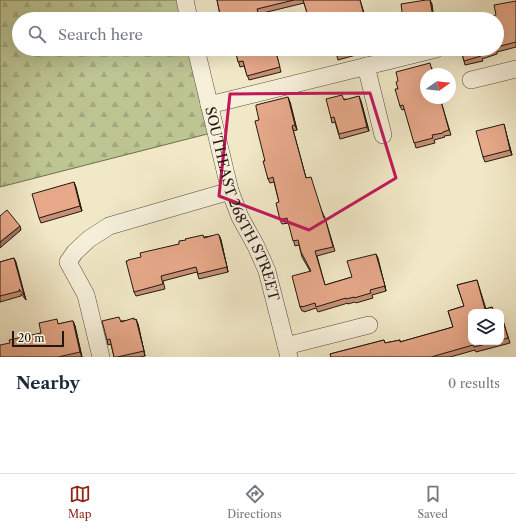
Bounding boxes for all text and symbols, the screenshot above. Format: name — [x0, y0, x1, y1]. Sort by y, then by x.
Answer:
search box — [12, 12, 504, 56]
icon: search — [26, 23, 48, 45]
text: Search here — [58, 25, 143, 44]
north arrow — [420, 68, 456, 104]
street label: SOUTHEAST 268TH STREET — [201, 105, 283, 303]
map controls — [468, 309, 504, 345]
button: layers — [468, 309, 504, 345]
scale bar — [12, 329, 64, 348]
text: 20 m — [18, 331, 44, 345]
text: Nearby — [16, 373, 80, 393]
text: 0 results — [448, 375, 500, 391]
tab: Map — [68, 483, 92, 521]
tab: Directions — [227, 483, 282, 521]
tab: Saved — [418, 483, 448, 521]

